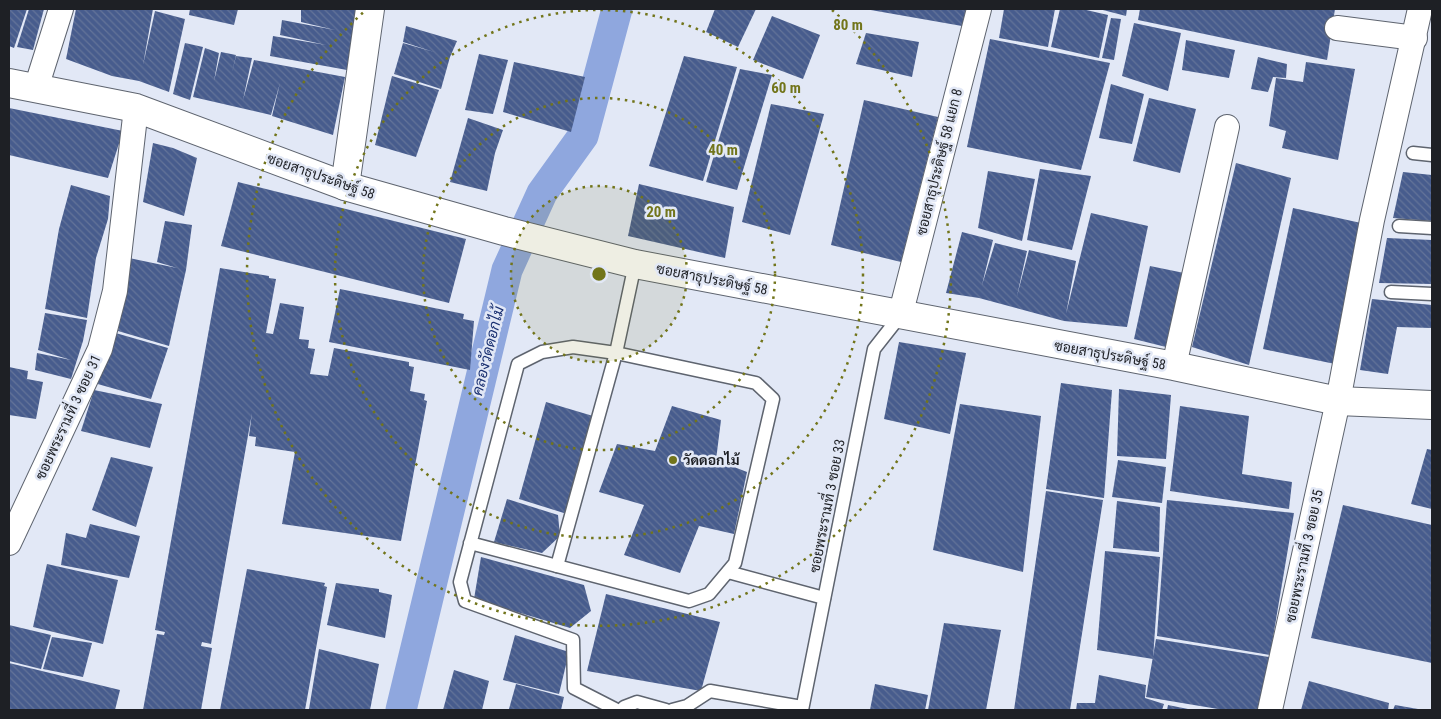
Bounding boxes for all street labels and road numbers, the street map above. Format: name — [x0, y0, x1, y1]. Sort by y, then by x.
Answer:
street label: ซอยสาธุประดิษฐ์ 58 แยก 8 — [912, 87, 967, 238]
street label: ซอยสาธุประดิษฐ์ 58 — [264, 149, 377, 204]
street label: ซอยสาธุประดิษฐ์ 58 — [655, 259, 769, 300]
street label: ซอยสาธุประดิษฐ์ 58 — [1053, 336, 1167, 375]
street label: ซอยพระรามที่ 3 ซอย 31 — [28, 350, 104, 482]
street label: ซอยพระรามที่ 3 ซอย 33 — [802, 437, 848, 574]
street label: ซอยพระรามที่ 3 ซอย 35 — [1278, 487, 1326, 624]

